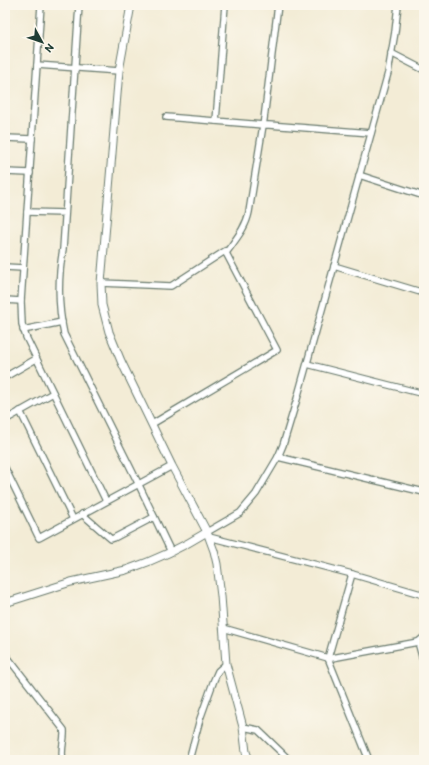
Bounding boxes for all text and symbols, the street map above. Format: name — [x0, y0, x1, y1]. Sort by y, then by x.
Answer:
north arrow — [22, 22, 62, 62]
text: N — [42, 41, 57, 55]

